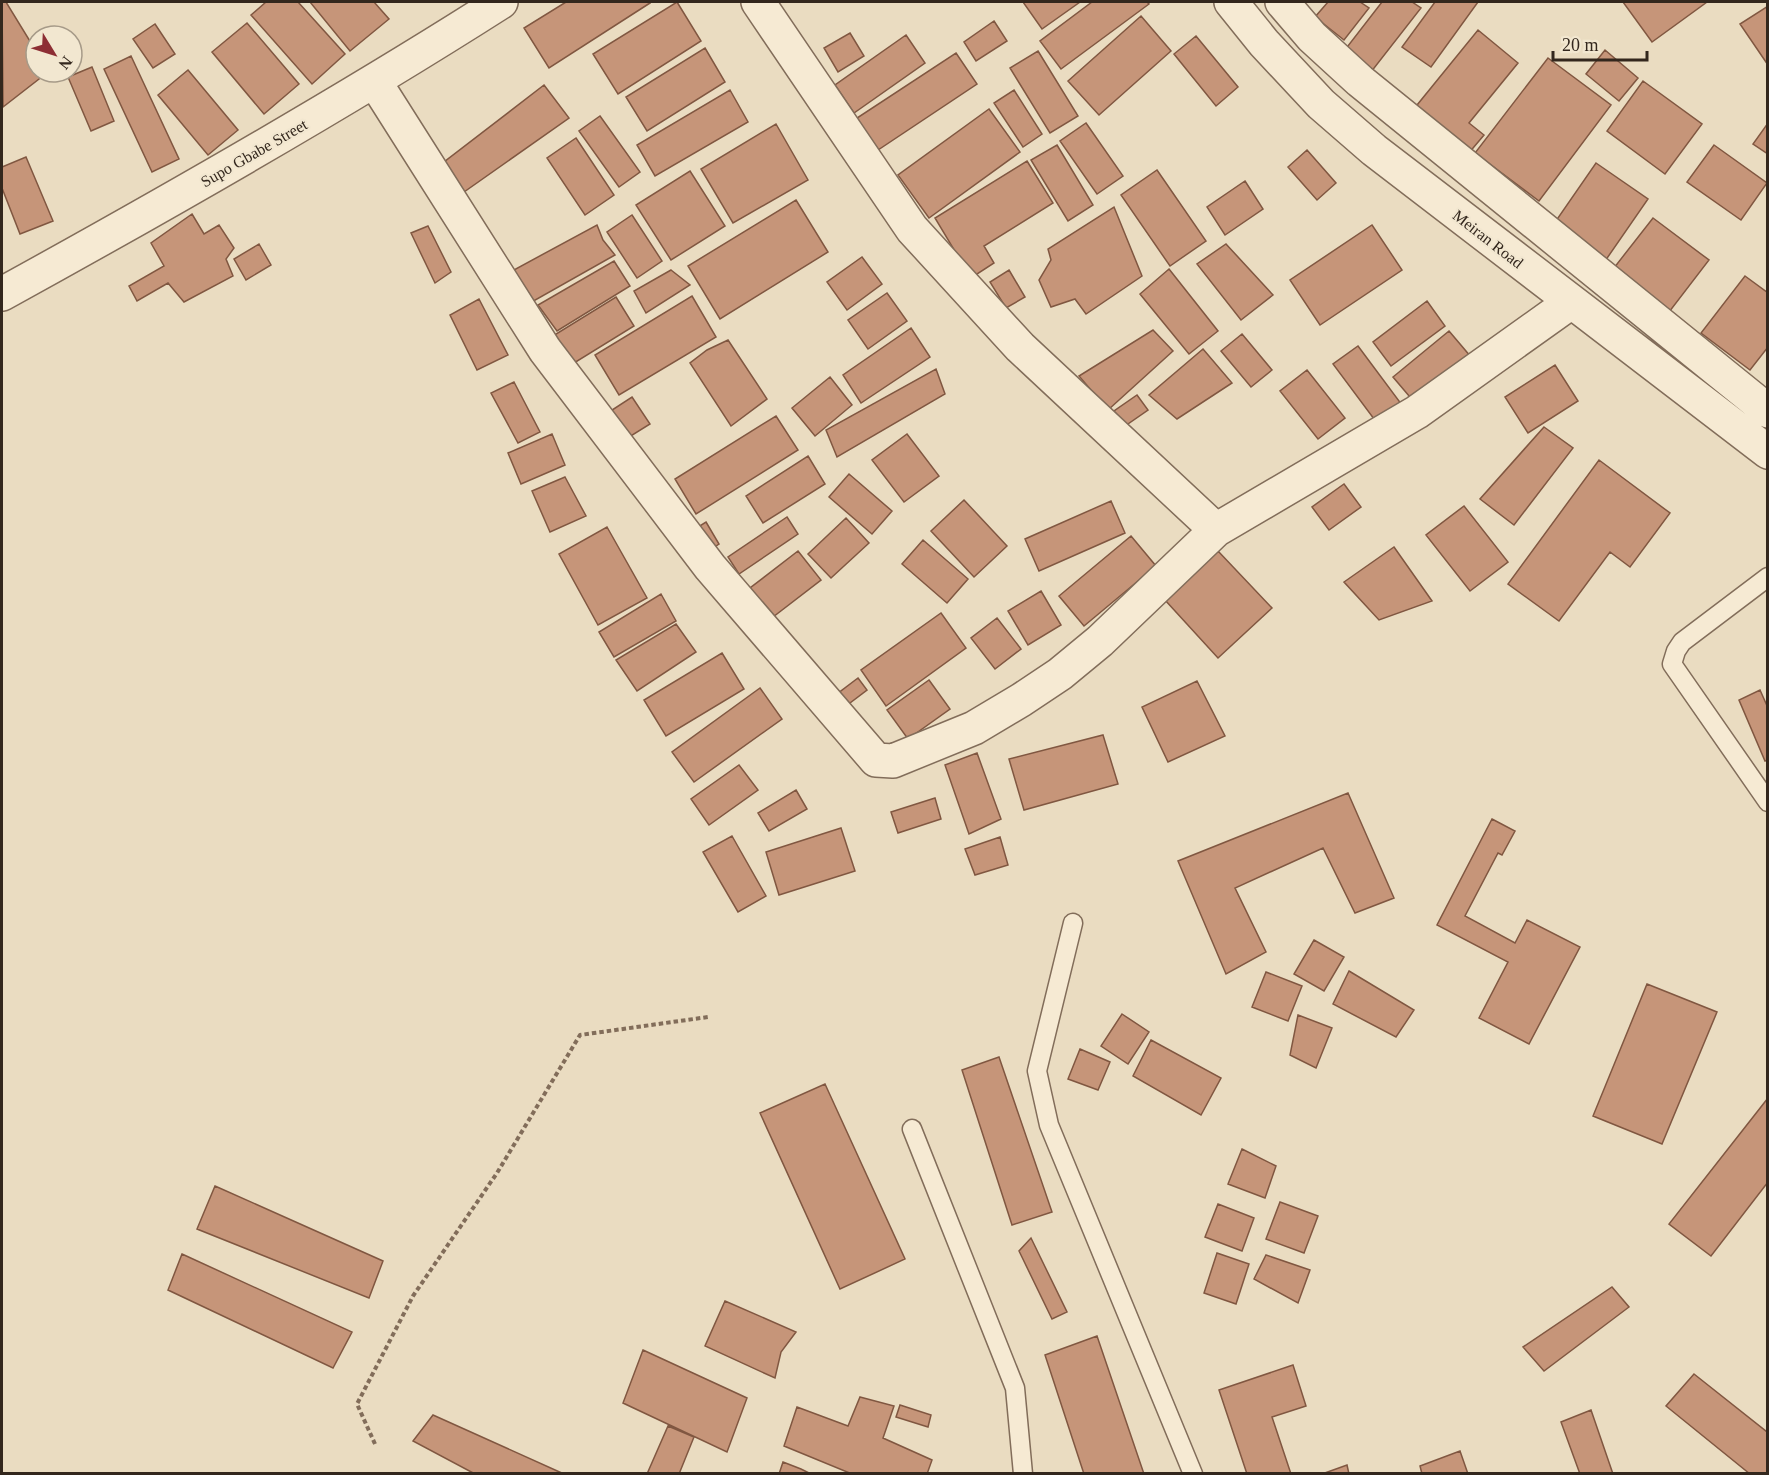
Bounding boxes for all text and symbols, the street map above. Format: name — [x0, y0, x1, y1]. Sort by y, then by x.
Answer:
north arrow — [24, 24, 84, 84]
scale bar — [1553, 24, 1648, 62]
text: 20 m — [1562, 35, 1599, 55]
text: N — [55, 53, 76, 73]
street label: Supo Gbabe Street — [198, 115, 311, 191]
street label: Meiran Road — [1450, 206, 1526, 272]

